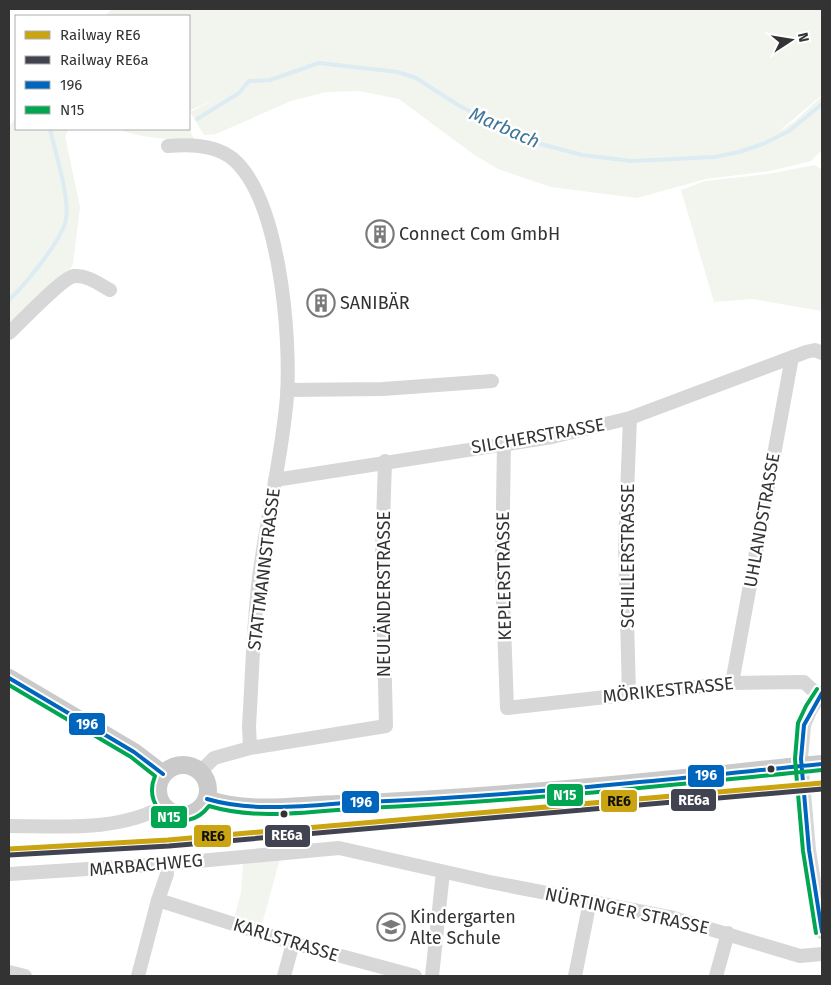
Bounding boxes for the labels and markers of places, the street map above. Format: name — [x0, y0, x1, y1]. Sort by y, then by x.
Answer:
building icon: Connect Com GmbH — [365, 219, 395, 249]
place label: Connect Com GmbH — [399, 223, 560, 245]
building icon: SANIBÄR — [306, 288, 336, 318]
place label: SANIBÄR — [340, 292, 410, 314]
unlabelled marker — [766, 764, 776, 774]
unlabelled marker — [279, 809, 289, 819]
place label: Kindergarten Alte Schule — [410, 906, 516, 949]
school or university icon: Kindergarten Alte Schule — [376, 912, 406, 942]

